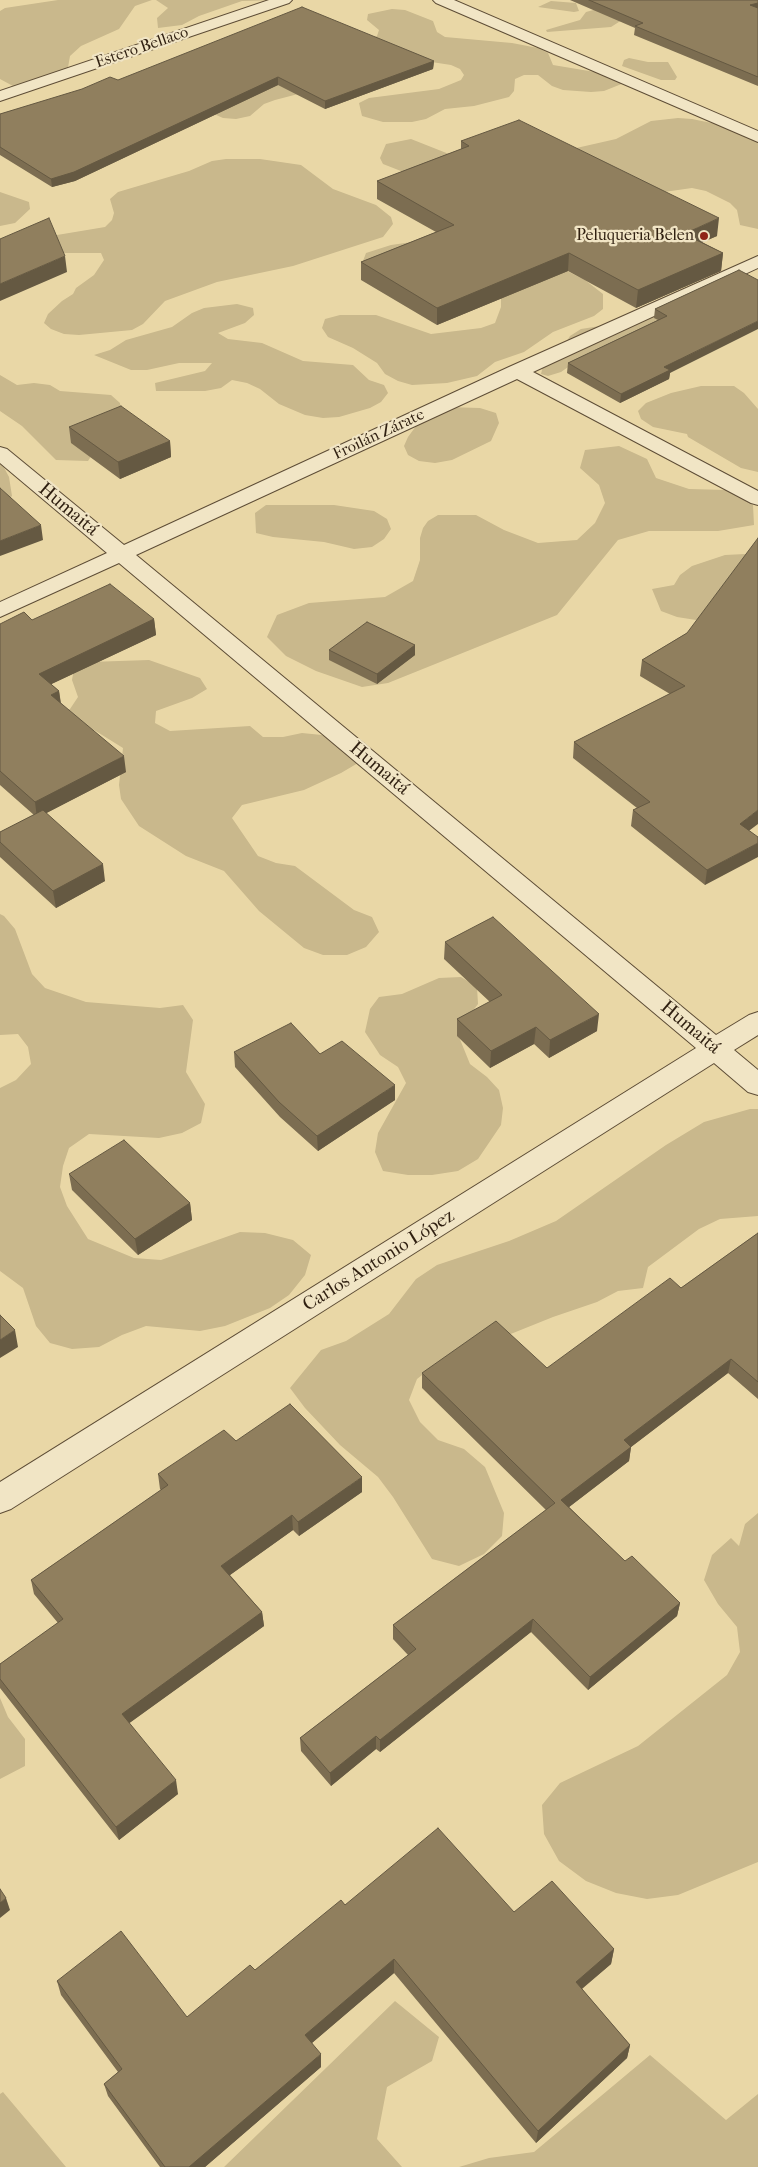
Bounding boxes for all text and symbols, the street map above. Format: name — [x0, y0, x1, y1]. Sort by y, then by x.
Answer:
street label: Estero Bellaco — [93, 23, 191, 73]
place label: Peluqueria Belen — [576, 226, 694, 246]
marker: Peluqueria Belen — [698, 230, 710, 242]
street label: Froilán Zárate — [330, 405, 428, 465]
street label: Humaitá — [33, 478, 103, 542]
street label: Humaitá — [344, 737, 414, 801]
street label: Humaitá — [655, 996, 725, 1060]
street label: Carlos Antonio López — [299, 1205, 459, 1317]

